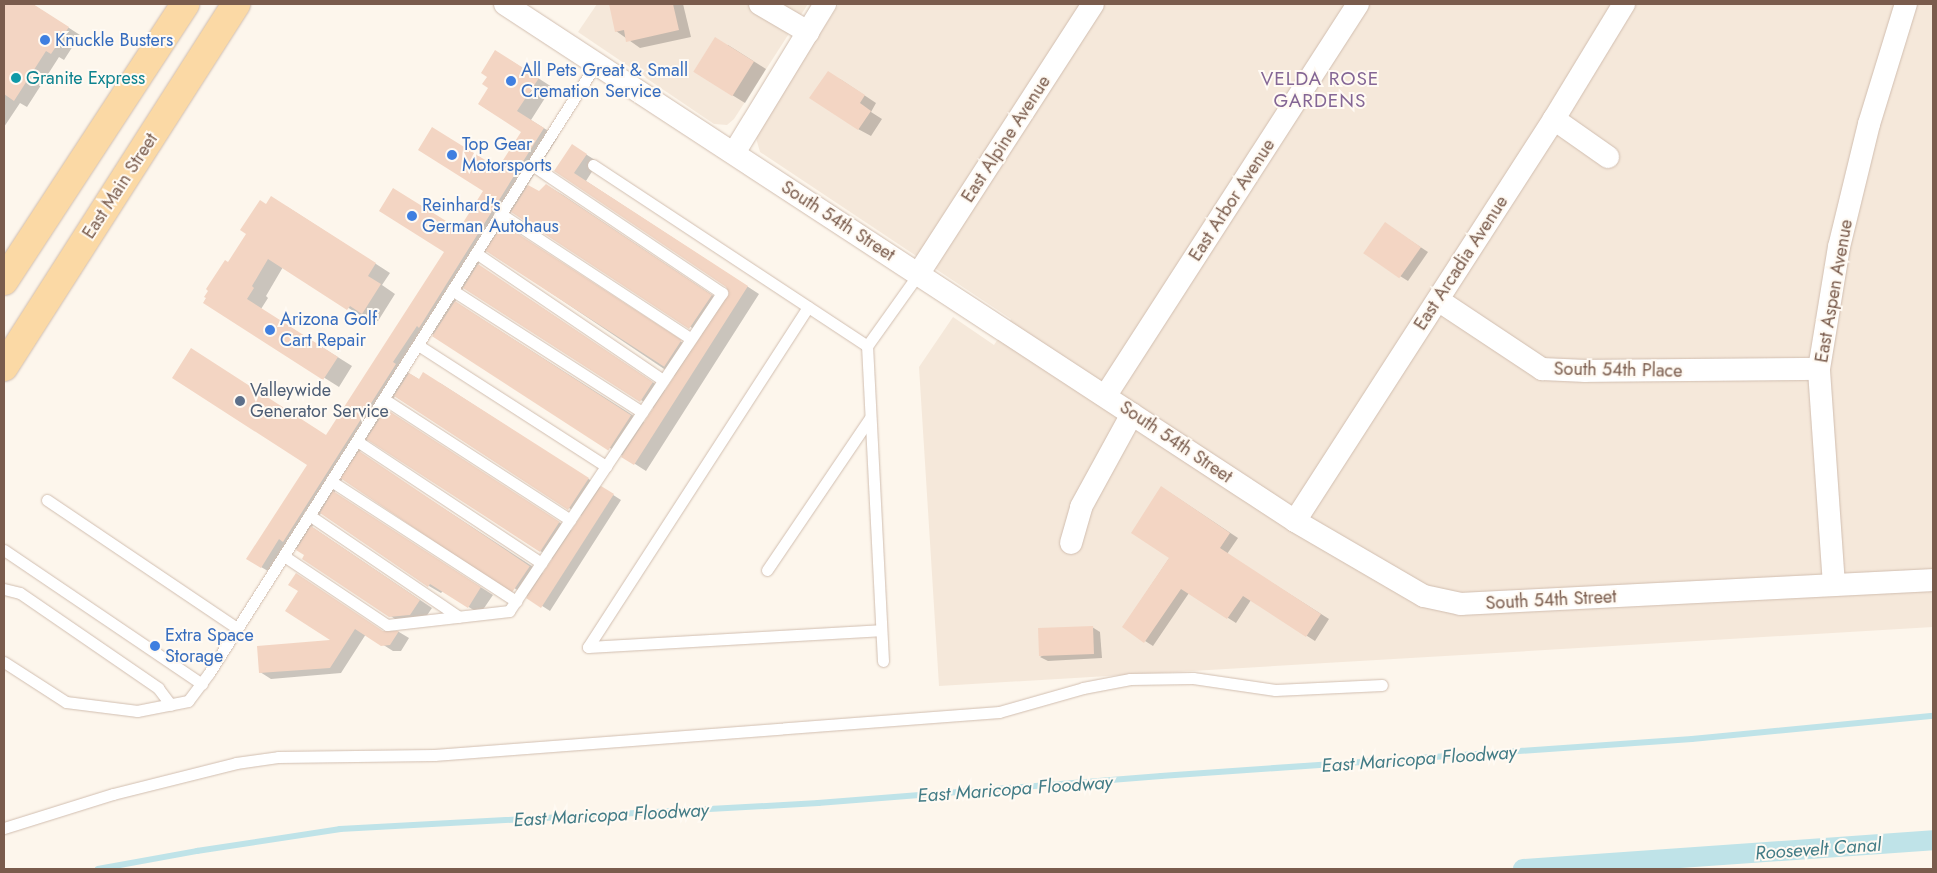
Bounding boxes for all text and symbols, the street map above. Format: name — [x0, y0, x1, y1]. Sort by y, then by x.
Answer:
place label: Knuckle Busters — [55, 29, 173, 51]
marker: Knuckle Busters — [39, 34, 51, 46]
place label: All Pets Great & Small Cremation Service — [521, 60, 688, 102]
place label: Granite Express — [26, 67, 145, 89]
district label: VELDA ROSE GARDENS — [1259, 68, 1381, 112]
marker: Granite Express — [10, 72, 22, 84]
street label: East Alpine Avenue — [957, 72, 1055, 206]
marker: All Pets Great & Small Cremation Service — [505, 75, 517, 87]
street label: East Main Street — [78, 129, 162, 243]
place label: Top Gear Motorsports — [462, 134, 552, 176]
street label: East Arbor Avenue — [1184, 135, 1280, 265]
marker: Top Gear Motorsports — [446, 149, 458, 161]
street label: South 54th Street — [777, 176, 899, 266]
street label: East Arcadia Avenue — [1410, 192, 1512, 334]
place label: Reinhard's German Autohaus — [422, 195, 559, 238]
marker: Reinhard's German Autohaus — [406, 210, 418, 222]
street label: East Aspen Avenue — [1811, 218, 1857, 364]
place label: Arizona Golf Cart Repair — [280, 309, 377, 352]
marker: Arizona Golf Cart Repair — [264, 324, 276, 336]
street label: South 54th Place — [1553, 358, 1683, 382]
place label: Valleywide Generator Service — [250, 380, 389, 422]
marker: Valleywide Generator Service — [234, 395, 246, 407]
street label: South 54th Street — [1116, 396, 1236, 488]
street label: South 54th Street — [1485, 586, 1617, 614]
place label: Extra Space Storage — [165, 625, 254, 668]
marker: Extra Space Storage — [149, 640, 161, 652]
water label: East Maricopa Floodway — [1321, 741, 1517, 777]
water label: East Maricopa Floodway — [917, 771, 1113, 807]
water label: East Maricopa Floodway — [513, 798, 709, 832]
water label: Roosevelt Canal — [1754, 833, 1882, 865]

